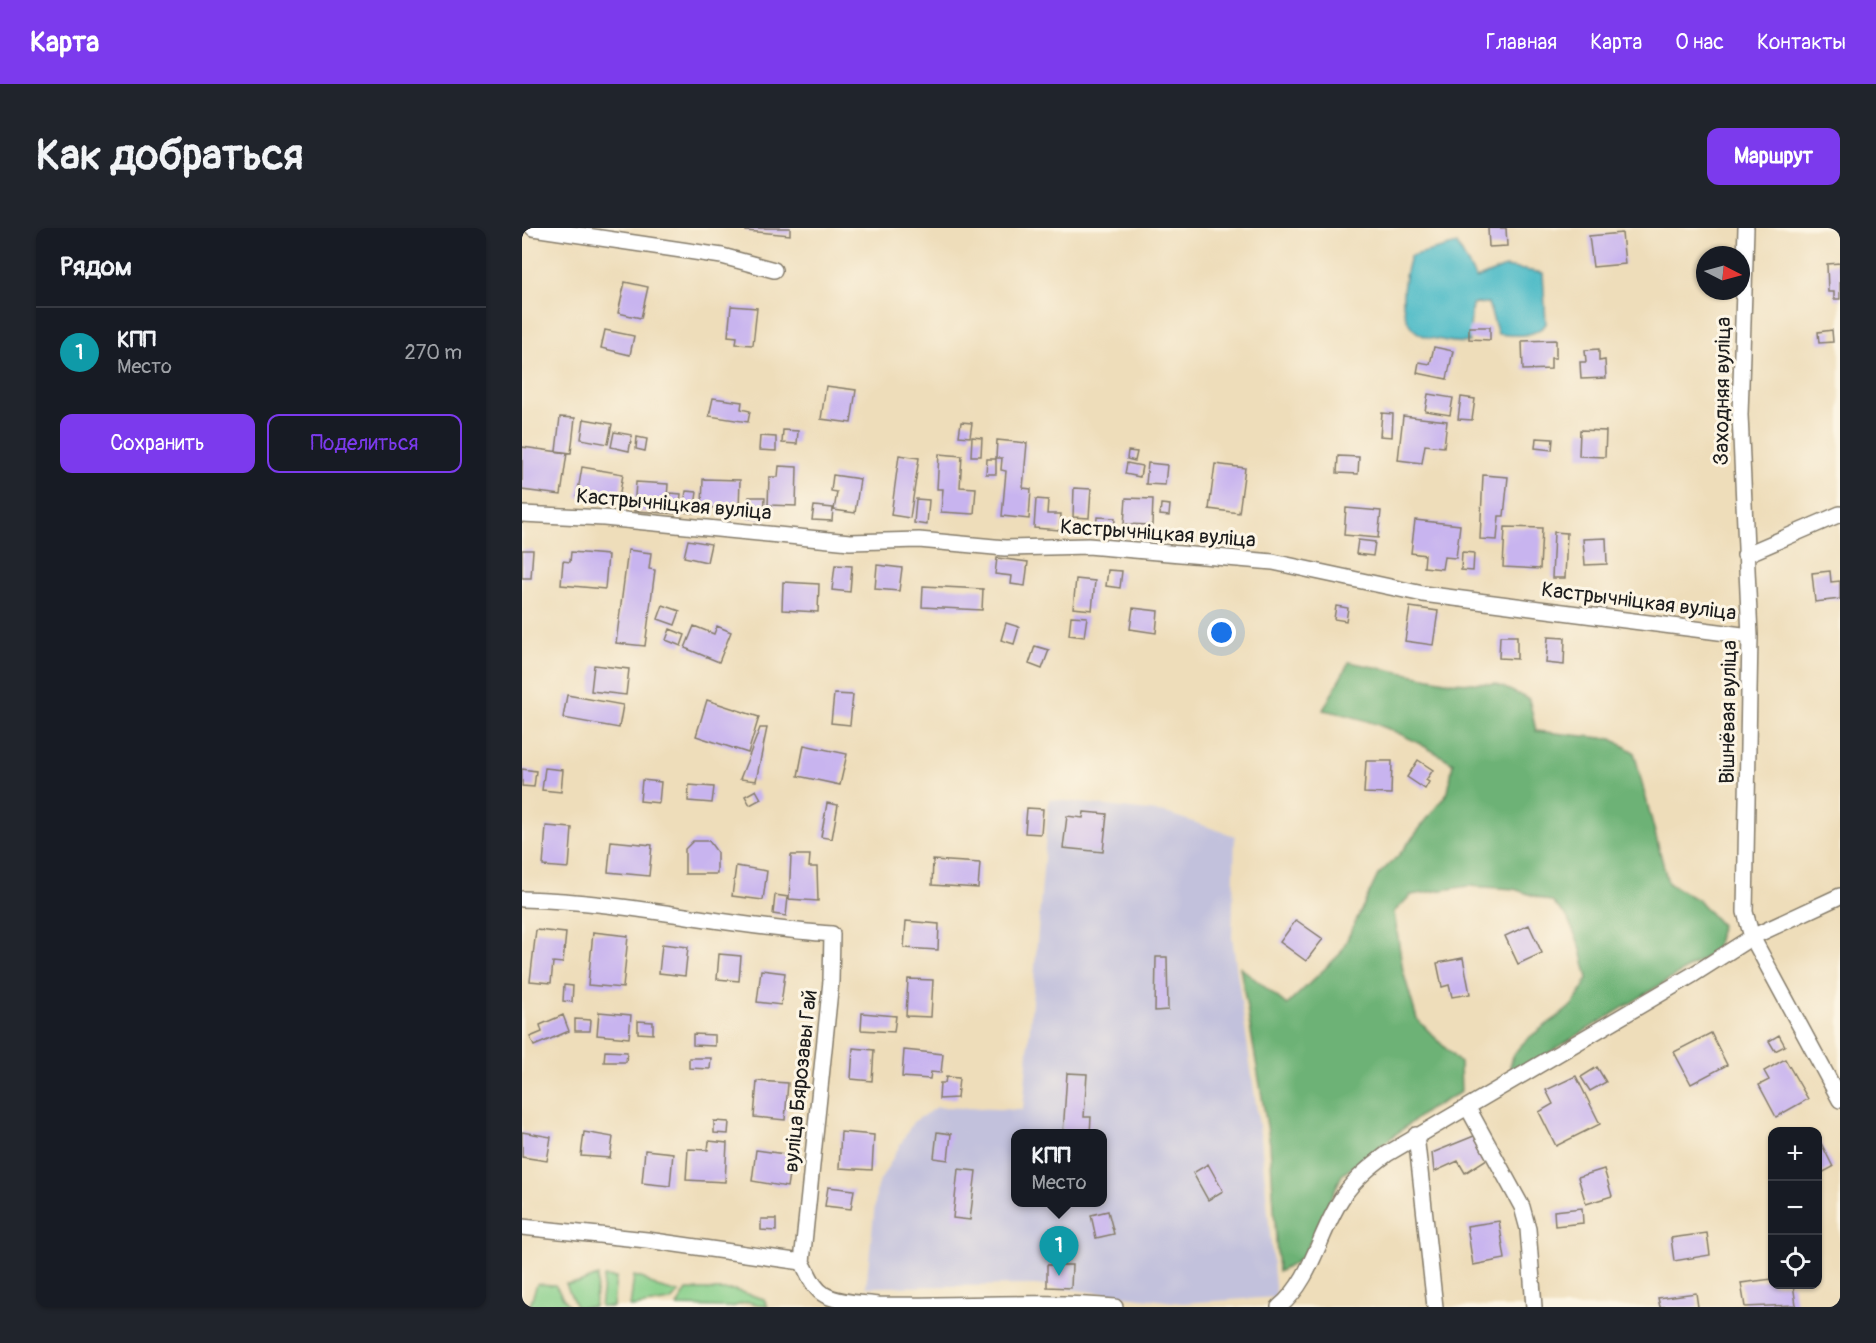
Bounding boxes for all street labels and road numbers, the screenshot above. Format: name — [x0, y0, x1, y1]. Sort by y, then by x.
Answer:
street label: Заходняя вуліца — [1708, 317, 1737, 466]
street label: Кастрычніцкая вуліца — [575, 483, 773, 526]
street label: Кастрычніцкая вуліца — [1059, 513, 1257, 554]
street label: Кастрычніцкая вуліца — [1540, 576, 1738, 627]
street label: Вішнёвая вуліца — [1714, 640, 1743, 784]
street label: вуліца Бярозавы Гай — [777, 988, 824, 1174]

